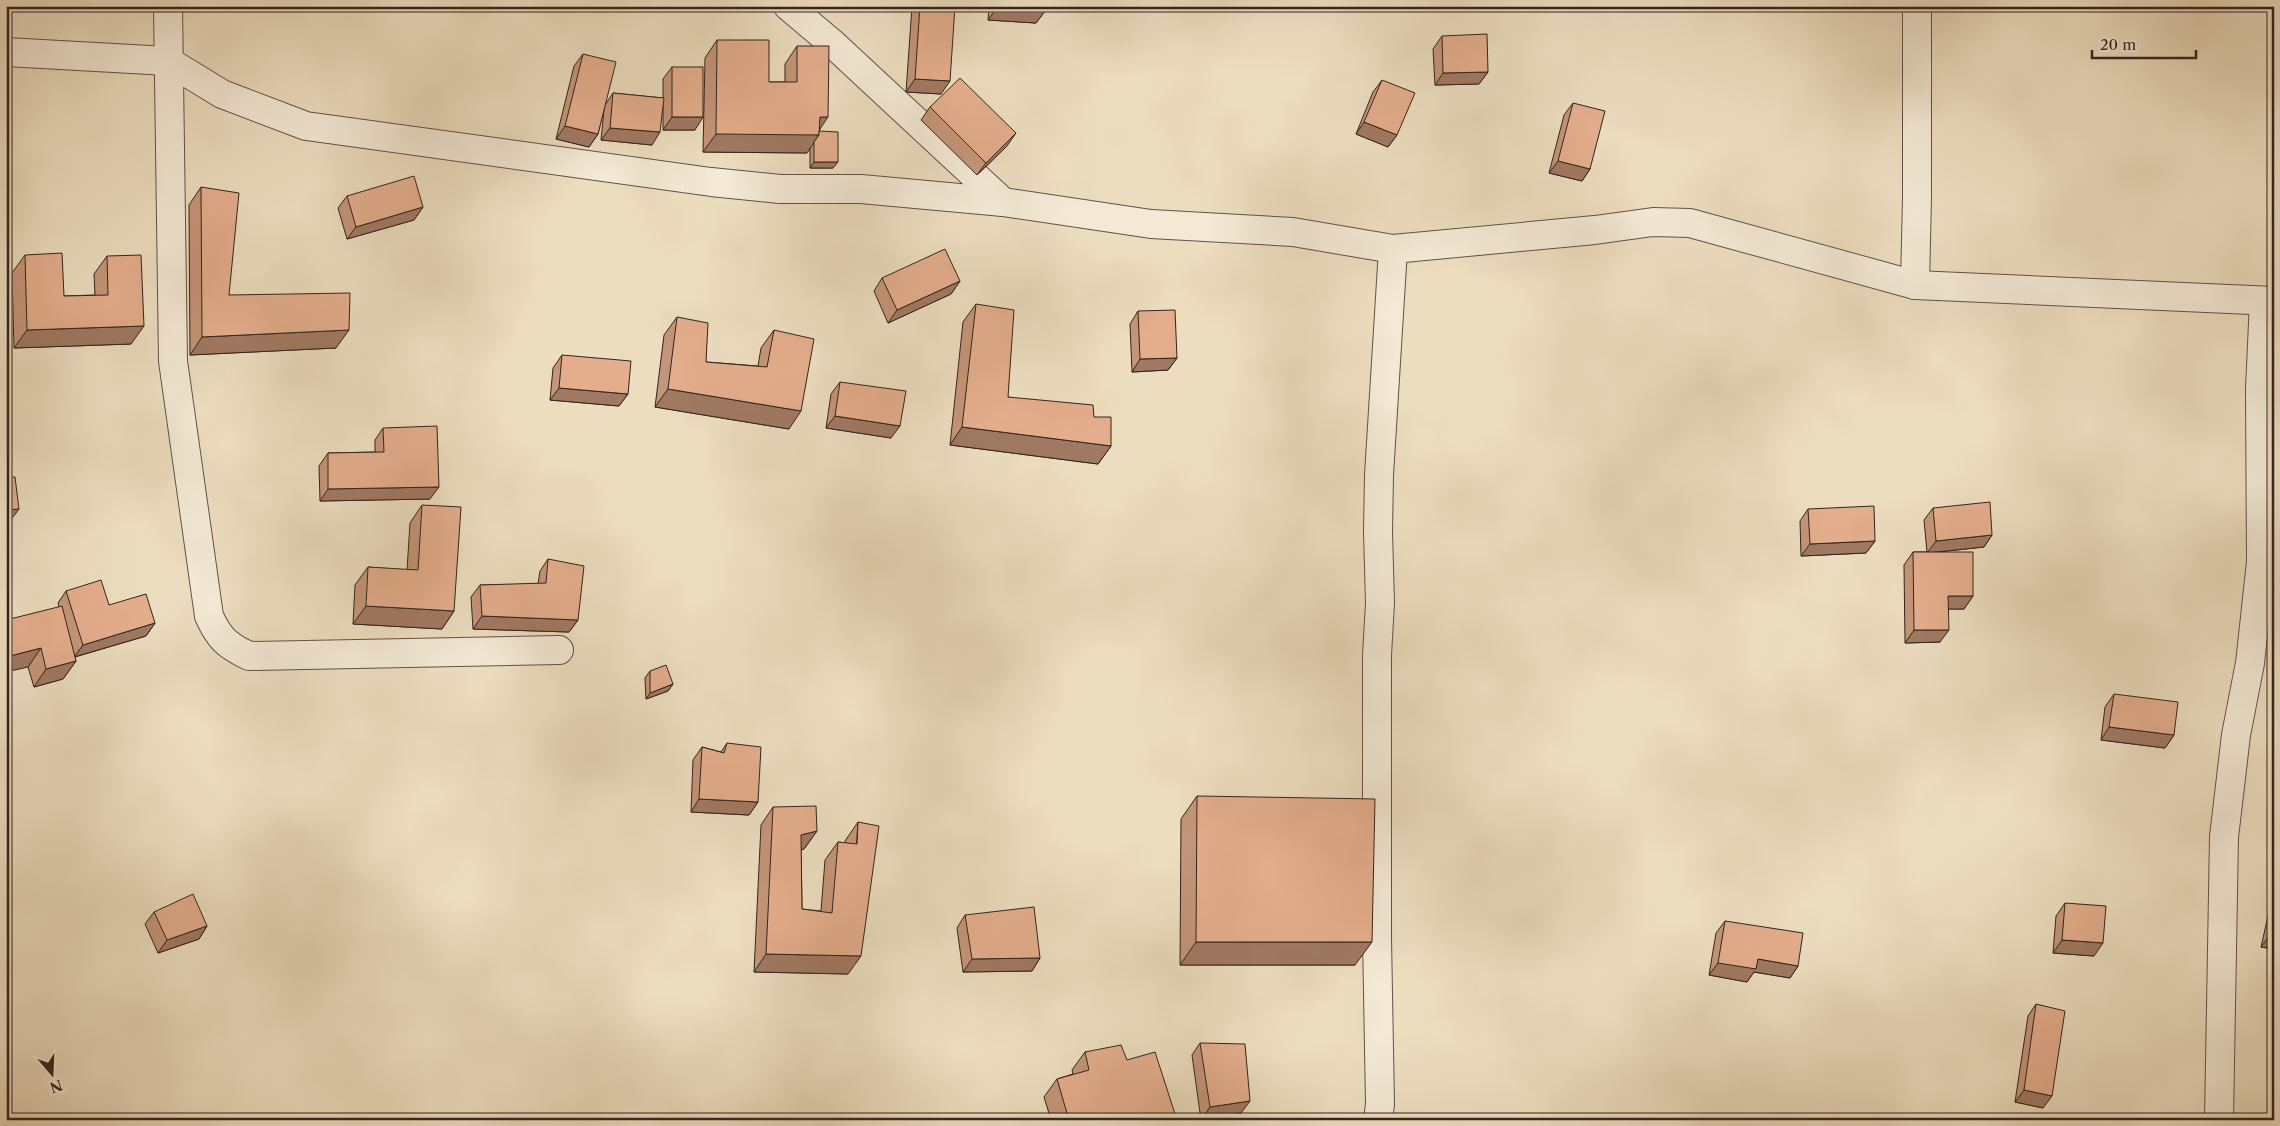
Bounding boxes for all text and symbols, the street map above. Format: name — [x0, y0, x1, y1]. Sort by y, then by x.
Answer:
scale bar — [2092, 28, 2196, 60]
text: 20 m — [2100, 35, 2136, 54]
north arrow — [28, 1048, 78, 1098]
text: N — [48, 1076, 65, 1097]

